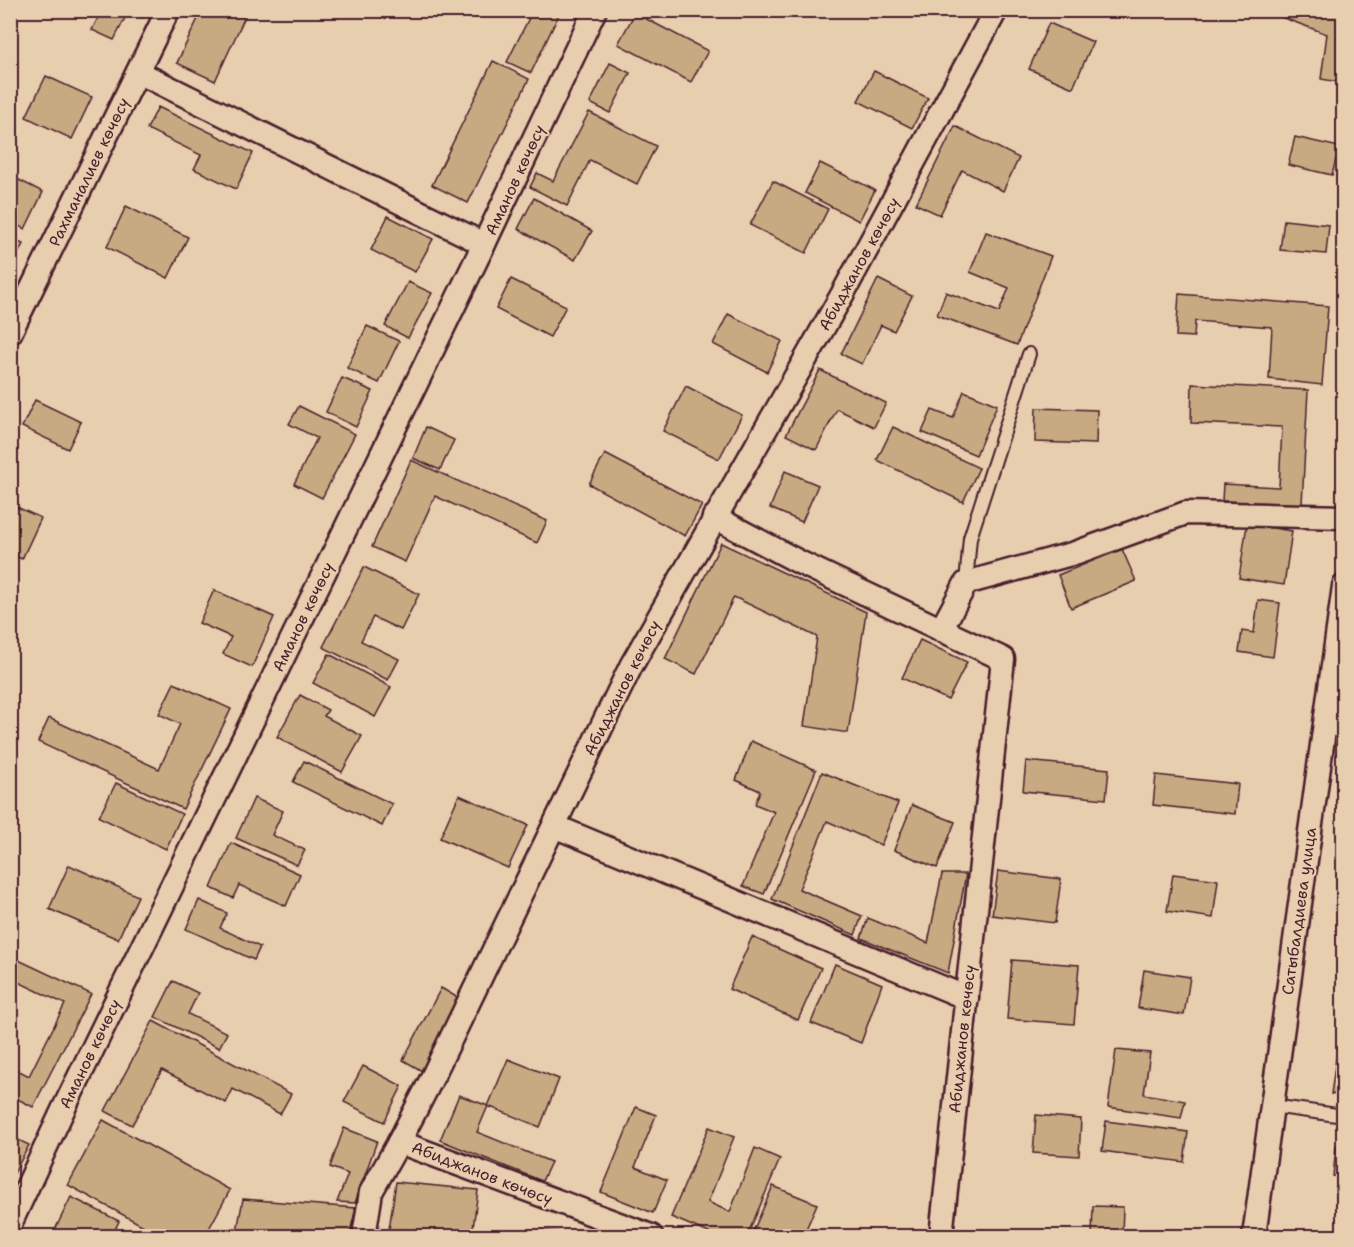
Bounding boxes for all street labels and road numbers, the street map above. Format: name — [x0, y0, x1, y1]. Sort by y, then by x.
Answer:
street label: Рахманалиев көчөсү — [44, 94, 134, 250]
street label: Аманов көчөсү — [480, 121, 550, 239]
street label: Абиджанов көчөсү — [814, 194, 904, 334]
street label: Аманов көчөсү — [267, 559, 339, 675]
street label: Абиджанов көчөсү — [579, 617, 665, 759]
street label: Сатыбалдиева улица — [1277, 826, 1321, 996]
street label: Абиджанов көчөсү — [944, 964, 980, 1114]
street label: Аманов көчөсү — [54, 996, 126, 1112]
street label: Абиджанов көчөсү — [409, 1136, 555, 1210]

